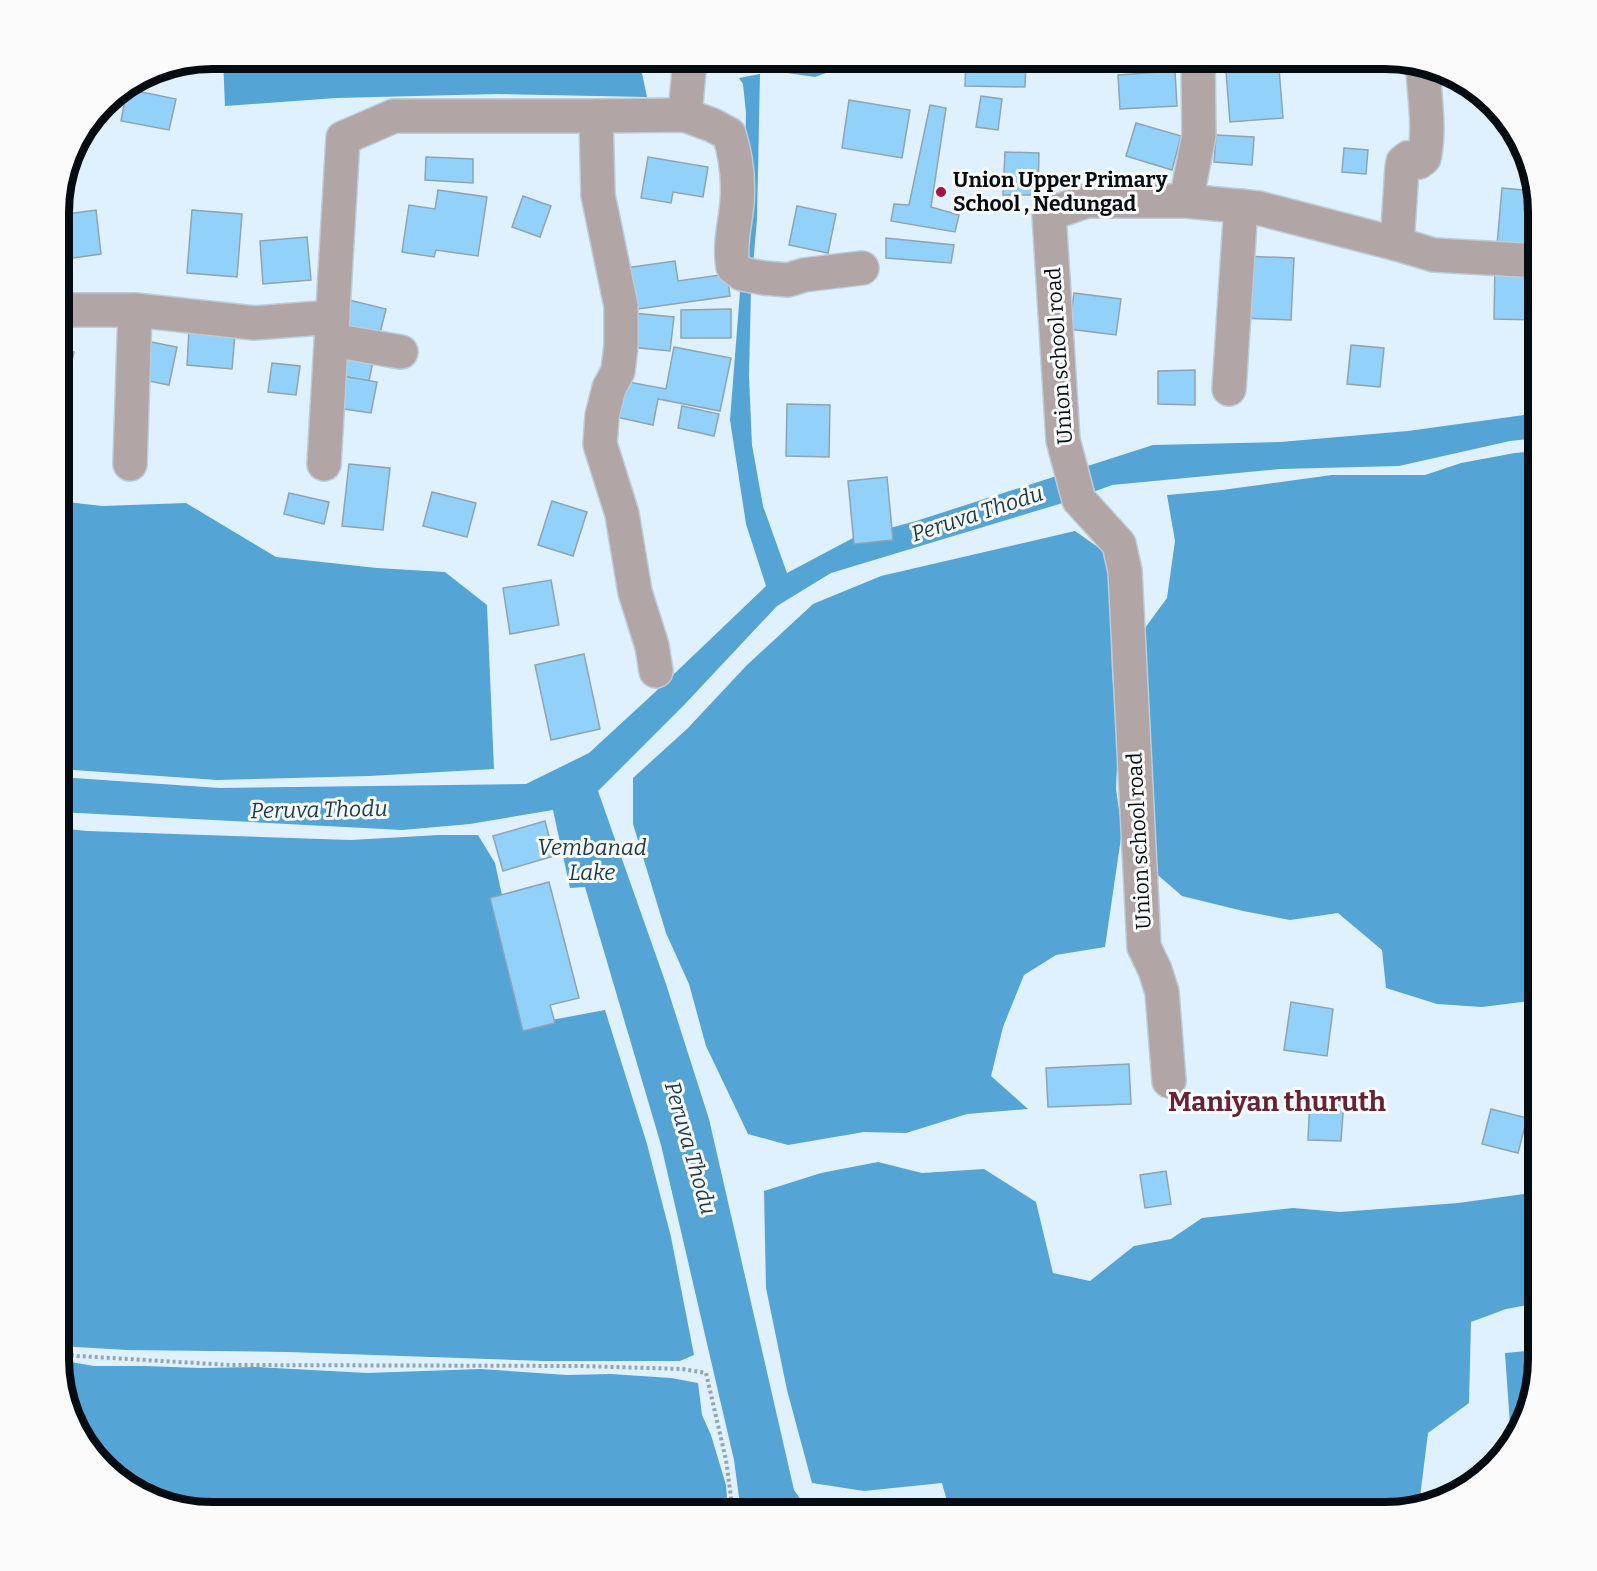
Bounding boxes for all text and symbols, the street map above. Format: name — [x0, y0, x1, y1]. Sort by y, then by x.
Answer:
place label: Union Upper Primary School , Nedungad — [953, 167, 1168, 217]
marker: Union Upper Primary School , Nedungad — [934, 185, 948, 199]
street label: Union school road — [1040, 267, 1078, 445]
water label: Peruva Thodu — [908, 479, 1047, 548]
street label: Union school road — [1121, 752, 1157, 930]
water label: Peruva Thodu — [250, 795, 388, 824]
water label: Vembanad Lake — [537, 834, 647, 886]
water label: Peruva Thodu — [659, 1078, 722, 1218]
district label: Maniyan thuruth — [1168, 1086, 1386, 1118]

